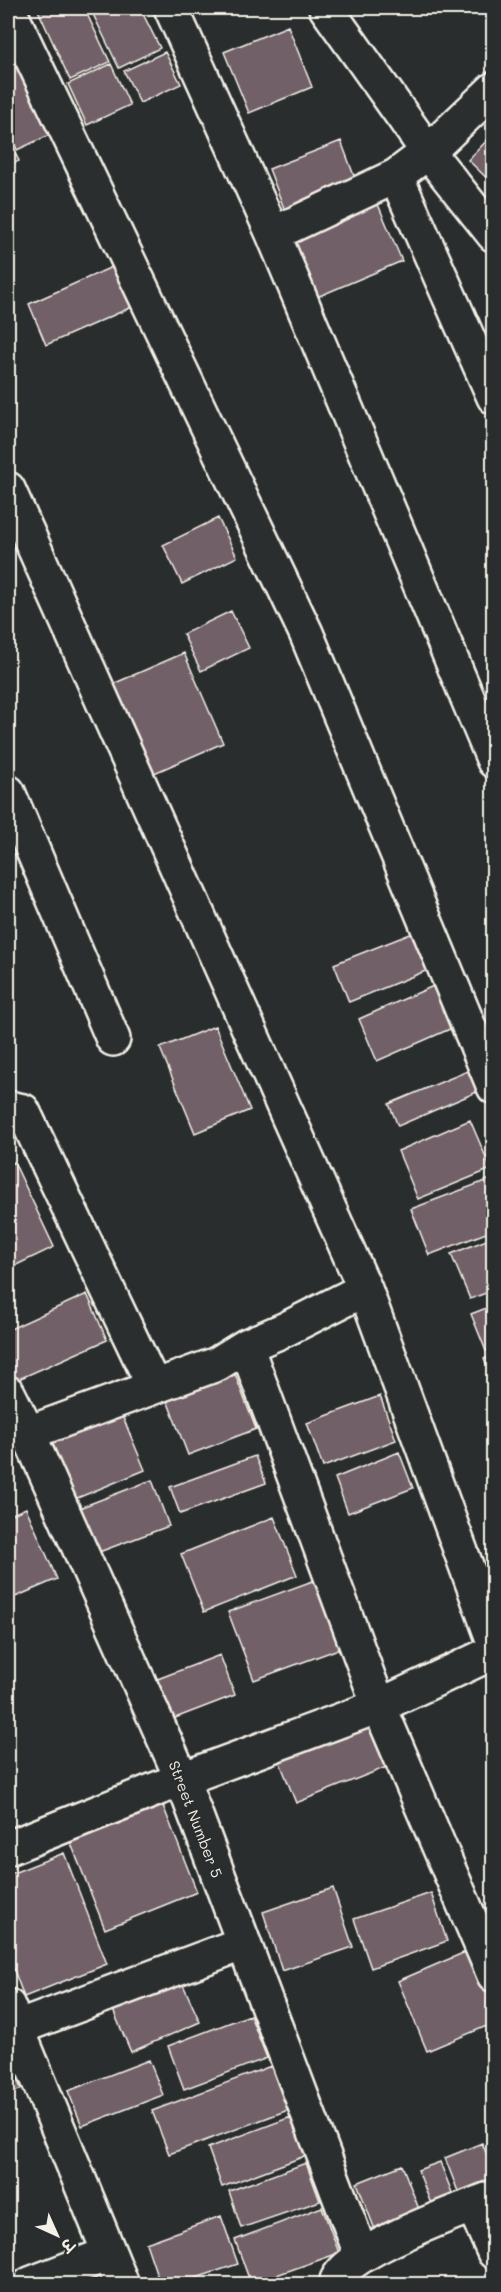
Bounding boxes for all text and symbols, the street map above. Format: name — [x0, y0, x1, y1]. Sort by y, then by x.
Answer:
street label: Street Number 5 — [164, 1758, 228, 1880]
north arrow — [27, 2205, 87, 2265]
text: उ — [56, 2233, 81, 2258]

